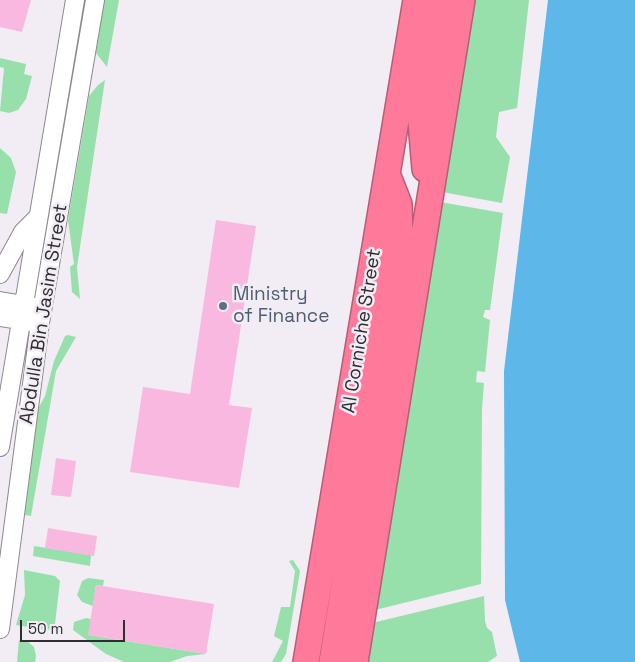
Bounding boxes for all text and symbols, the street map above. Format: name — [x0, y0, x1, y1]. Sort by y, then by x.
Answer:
street label: Abdulla Bin Jasim Street — [15, 202, 73, 426]
street label: Al Corniche Street — [338, 247, 386, 415]
place label: Ministry of Finance — [233, 284, 329, 328]
marker: Ministry of Finance — [217, 300, 229, 312]
scale bar — [22, 610, 128, 642]
text: 50 m — [28, 619, 63, 638]

